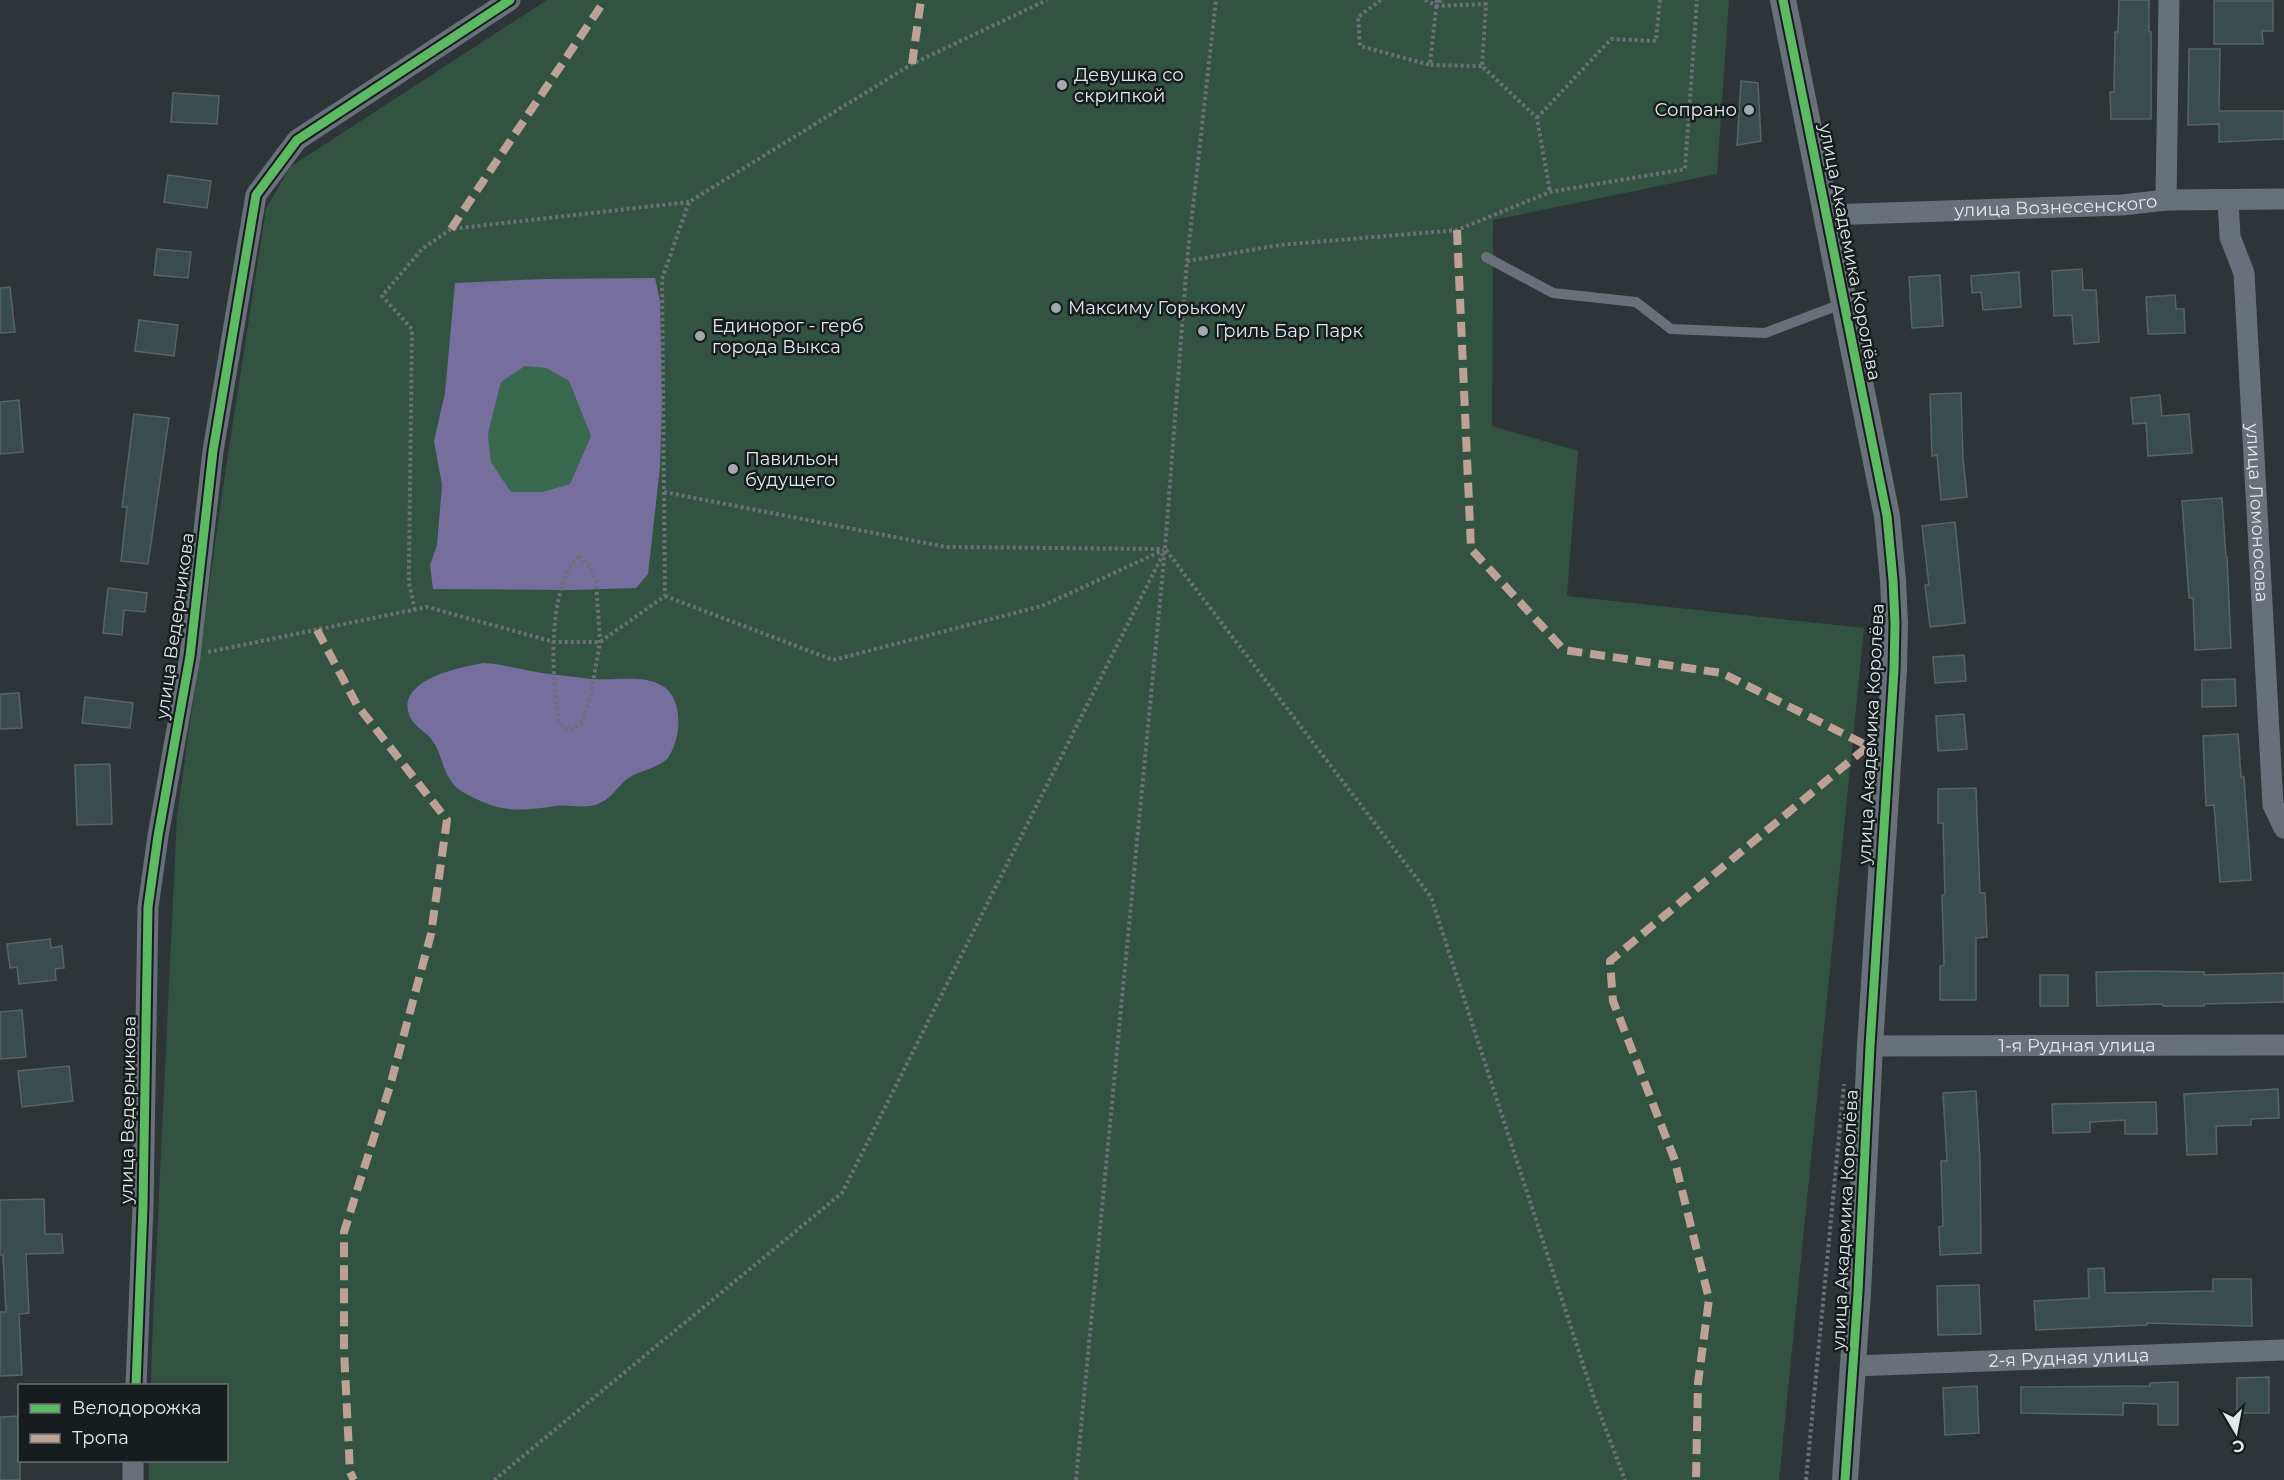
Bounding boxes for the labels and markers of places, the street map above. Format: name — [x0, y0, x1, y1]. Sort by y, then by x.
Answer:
place label: Девушка со скрипкой — [1074, 64, 1184, 107]
marker: Девушка со скрипкой — [1055, 78, 1069, 92]
place label: Сопрано — [1655, 99, 1737, 121]
marker: Сопрано — [1742, 103, 1756, 117]
place label: Максиму Горькому — [1068, 297, 1245, 319]
marker: Максиму Горькому — [1049, 301, 1063, 315]
place label: Единорог - герб города Выкса — [712, 315, 864, 358]
place label: Гриль Бар Парк — [1215, 320, 1363, 342]
marker: Гриль Бар Парк — [1196, 324, 1210, 338]
marker: Единорог - герб города Выкса — [693, 329, 707, 343]
place label: Павильон будущего — [745, 448, 839, 491]
marker: Павильон будущего — [726, 462, 740, 476]

